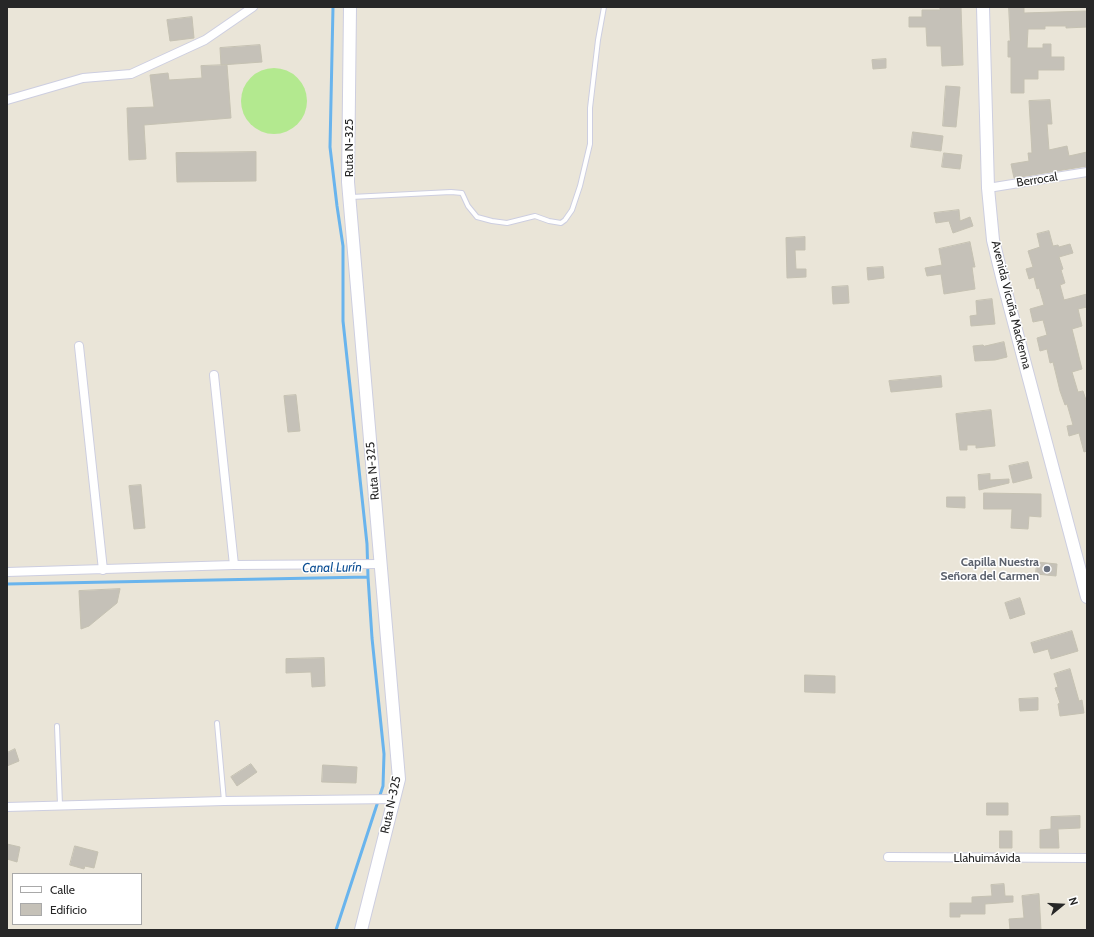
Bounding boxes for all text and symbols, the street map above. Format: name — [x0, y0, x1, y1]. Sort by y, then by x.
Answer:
street label: Ruta N-325 — [342, 119, 356, 177]
street label: Berrocal — [1015, 170, 1059, 190]
street label: Avenida Vicuña Mackenna — [988, 239, 1034, 371]
street label: Ruta N-325 — [363, 441, 383, 501]
place label: Capilla Nuestra Señora del Carmen — [940, 555, 1039, 583]
water label: Canal Lurín — [302, 560, 362, 576]
marker: Capilla Nuestra Señora del Carmen — [1042, 564, 1052, 574]
street label: Ruta N-325 — [378, 775, 404, 835]
street label: Llahuimávida — [954, 851, 1020, 865]
legend — [12, 873, 142, 925]
text: Calle — [50, 882, 75, 897]
north arrow — [1042, 885, 1082, 925]
text: N — [1066, 895, 1081, 907]
text: Edificio — [50, 902, 87, 917]

